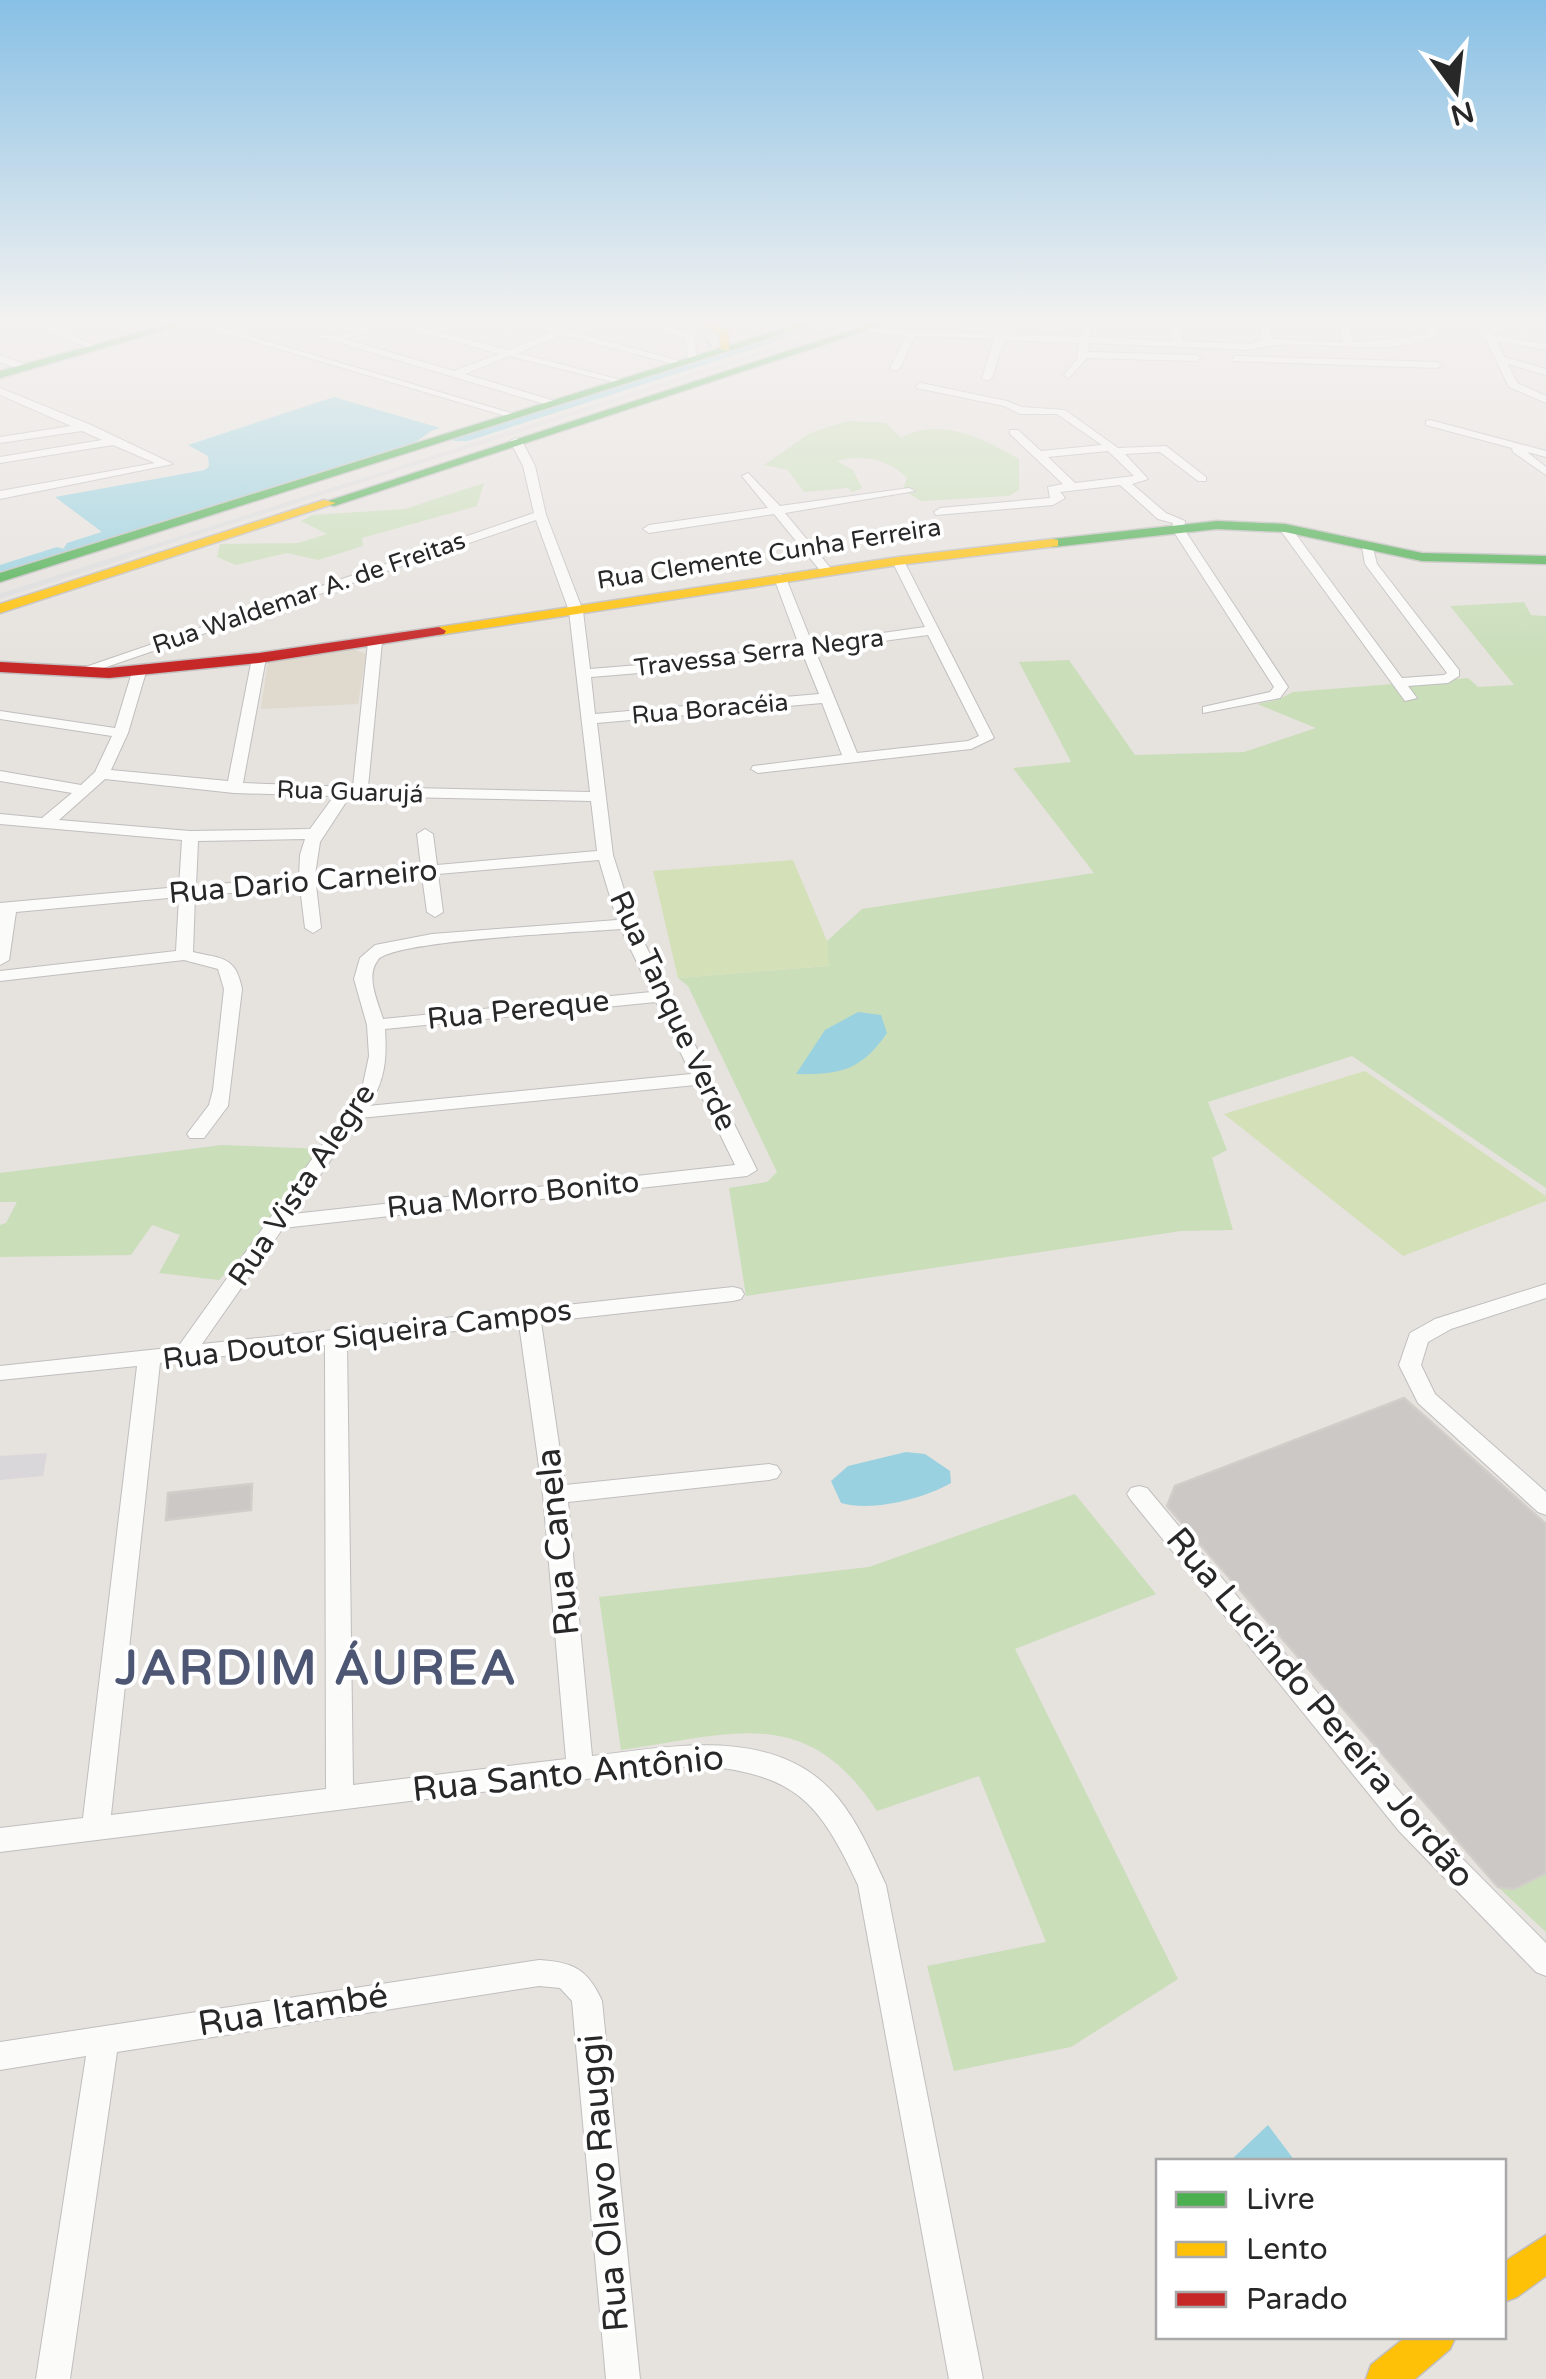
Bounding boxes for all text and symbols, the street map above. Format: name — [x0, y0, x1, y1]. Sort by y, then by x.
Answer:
north arrow — [1406, 40, 1506, 140]
text: N — [1447, 94, 1477, 133]
street label: Rua Clemente Cunha Ferreira — [595, 512, 943, 596]
street label: Rua Waldemar A. de Freitas — [149, 525, 469, 661]
street label: Travessa Serra Negra — [632, 623, 886, 683]
street label: Rua Boracéia — [630, 687, 790, 731]
street label: Rua Guarujá — [276, 774, 424, 810]
street label: Rua Dario Carneiro — [167, 852, 439, 912]
street label: Rua Tanque Verde — [601, 885, 745, 1137]
street label: Rua Pereque — [425, 982, 611, 1038]
street label: Rua Vista Alegre — [221, 1077, 383, 1293]
street label: Rua Morro Bonito — [385, 1163, 641, 1227]
street label: Rua Doutor Siqueira Campos — [160, 1292, 574, 1378]
street label: Rua Canela — [527, 1446, 589, 1638]
street label: Rua Lucindo Pereira Jordão — [1157, 1519, 1483, 1897]
district label: JARDIM ÁUREA — [115, 1640, 518, 1698]
street label: Rua Santo Antônio — [410, 1737, 726, 1811]
street label: Rua Itambé — [195, 1974, 391, 2046]
street label: Rua Olavo Rauggi — [570, 2032, 638, 2334]
legend — [1156, 2159, 1506, 2339]
text: Livre — [1246, 2181, 1315, 2218]
text: Lento — [1246, 2231, 1328, 2268]
text: Parado — [1246, 2281, 1348, 2318]

